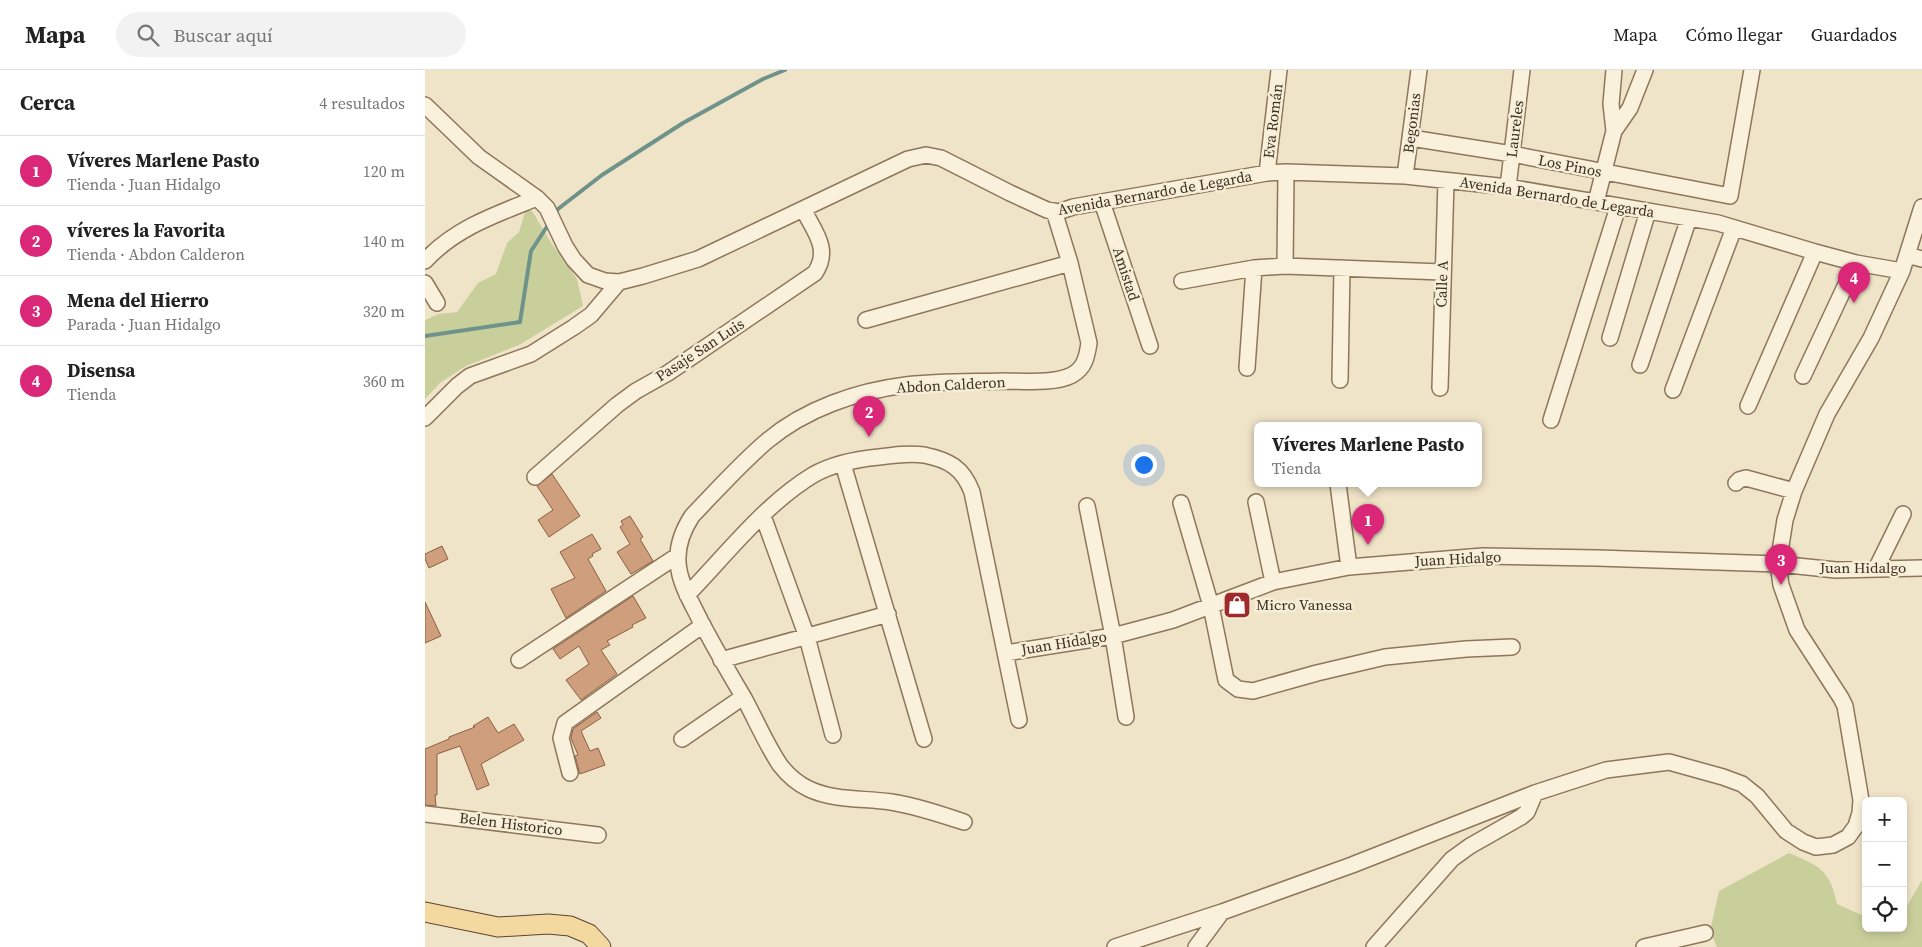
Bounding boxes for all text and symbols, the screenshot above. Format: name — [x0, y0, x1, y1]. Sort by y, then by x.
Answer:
search box — [116, 12, 466, 57]
text: Mapa — [25, 18, 86, 51]
icon: search — [134, 21, 162, 49]
text: Buscar aquí — [174, 22, 273, 48]
text: Mapa — [1613, 22, 1658, 47]
text: Cómo llegar — [1686, 22, 1783, 47]
text: Guardados — [1811, 22, 1897, 47]
street label: Eva Román — [1257, 82, 1288, 160]
text: Cerca — [20, 88, 75, 117]
text: 4 resultados — [319, 92, 405, 114]
street label: Begonias — [1397, 92, 1426, 154]
street label: Laureles — [1501, 99, 1528, 159]
text: Víveres Marlene Pasto — [67, 147, 260, 173]
street label: Los Pinos — [1536, 149, 1604, 182]
text: 1 — [32, 160, 40, 182]
text: 120 m — [363, 160, 405, 182]
street label: Avenida Bernardo de Legarda — [1056, 165, 1254, 220]
street label: Avenida Bernardo de Legarda — [1458, 171, 1656, 222]
text: Tienda · Juan Hidalgo — [67, 173, 221, 195]
text: víveres la Favorita — [67, 217, 225, 243]
text: 2 — [32, 230, 40, 252]
text: 140 m — [363, 230, 405, 252]
text: Tienda · Abdon Calderon — [67, 243, 245, 265]
street label: Amistad — [1108, 244, 1145, 304]
street label: Calle A — [1430, 260, 1453, 308]
pin: 4 — [1838, 262, 1870, 303]
text: Mena del Hierro — [67, 287, 209, 313]
text: 3 — [32, 300, 40, 322]
text: 320 m — [363, 300, 405, 322]
text: Parada · Juan Hidalgo — [67, 313, 221, 335]
street label: Pasaje San Luis — [651, 313, 748, 386]
text: Disensa — [67, 357, 135, 383]
text: 4 — [32, 370, 40, 392]
text: 360 m — [363, 370, 405, 392]
street label: Abdon Calderon — [896, 371, 1006, 398]
text: Tienda — [67, 383, 116, 405]
pin: 2 — [853, 396, 885, 437]
popup — [1254, 422, 1482, 487]
text: Víveres Marlene Pasto — [1272, 431, 1464, 457]
your location — [1131, 452, 1157, 478]
text: Tienda — [1272, 457, 1321, 479]
pin: 1 — [1352, 504, 1384, 545]
pin: 3 — [1765, 544, 1797, 585]
street label: Juan Hidalgo — [1413, 546, 1502, 571]
street label: Juan Hidalgo — [1819, 557, 1906, 578]
shop icon: Micro Vanessa — [1222, 590, 1252, 620]
place label: Micro Vanessa — [1256, 594, 1353, 615]
street label: Juan Hidalgo — [1019, 625, 1108, 660]
map controls — [1862, 797, 1907, 932]
button: + — [1862, 797, 1907, 842]
street label: Belen Historico — [458, 807, 564, 840]
button: − — [1862, 842, 1907, 887]
button: locate — [1862, 887, 1907, 932]

